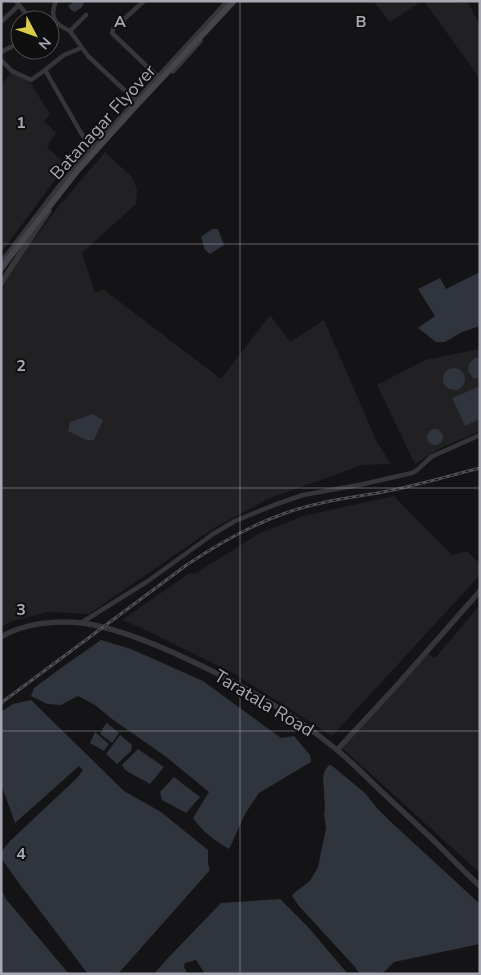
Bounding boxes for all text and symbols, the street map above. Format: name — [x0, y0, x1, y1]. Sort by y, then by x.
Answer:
north arrow — [10, 10, 60, 60]
text: A — [114, 11, 126, 33]
text: B — [355, 11, 367, 33]
text: N — [34, 33, 55, 53]
street label: Batanagar Flyover — [45, 59, 162, 185]
text: 1 — [16, 112, 26, 134]
text: 2 — [16, 355, 26, 377]
text: 3 — [16, 599, 26, 621]
street label: Taratala Road — [210, 664, 318, 742]
text: 4 — [16, 843, 26, 865]

